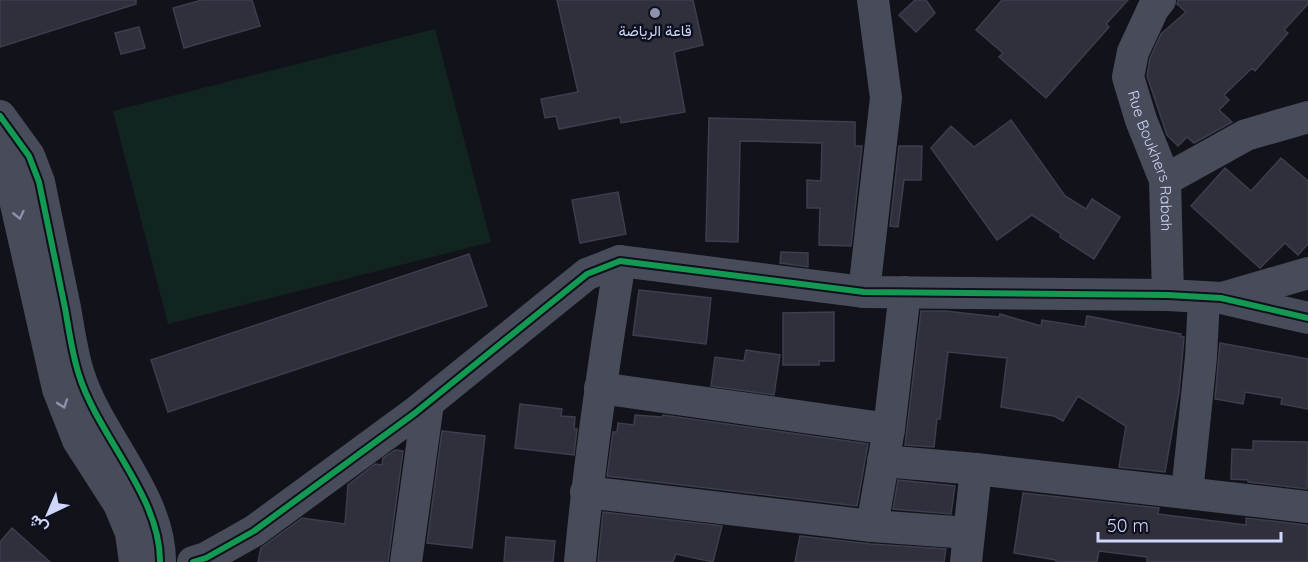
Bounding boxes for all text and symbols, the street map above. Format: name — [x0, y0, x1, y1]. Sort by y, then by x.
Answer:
marker: قاعة الرياضة — [648, 6, 662, 20]
place label: قاعة الرياضة — [619, 21, 692, 40]
street label: Rue Boukhers Rabah — [1124, 88, 1176, 231]
one-way arrow — [11, 209, 24, 219]
one-way arrow — [56, 399, 69, 409]
north arrow — [18, 484, 78, 544]
scale bar — [1098, 505, 1281, 543]
text: ش — [24, 511, 51, 539]
text: 50 m — [1107, 514, 1149, 537]

